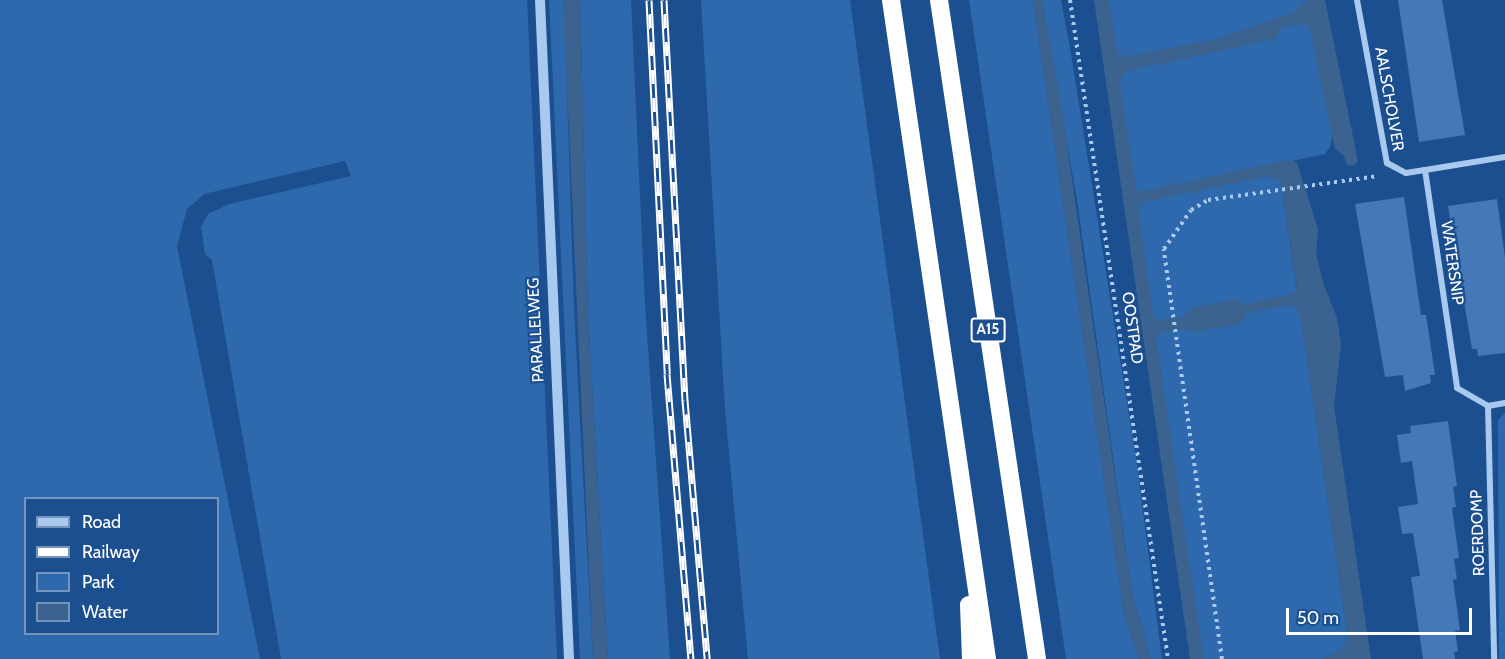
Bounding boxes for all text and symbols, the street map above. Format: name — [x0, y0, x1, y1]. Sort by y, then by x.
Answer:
street label: AALSCHOLVER — [1370, 46, 1408, 152]
street label: WATERSNIP — [1437, 220, 1467, 306]
street label: PARALLELWEG — [524, 277, 548, 383]
street label: OOSTPAD — [1117, 291, 1147, 365]
road number: A15 — [970, 318, 1006, 342]
street label: ROERDOMP — [1467, 489, 1489, 577]
legend — [24, 497, 219, 635]
text: Road — [82, 511, 121, 533]
text: Railway — [82, 541, 140, 563]
text: Park — [82, 571, 114, 593]
scale bar — [1289, 596, 1475, 634]
text: Water — [82, 601, 128, 623]
text: 50 m — [1297, 607, 1339, 629]

